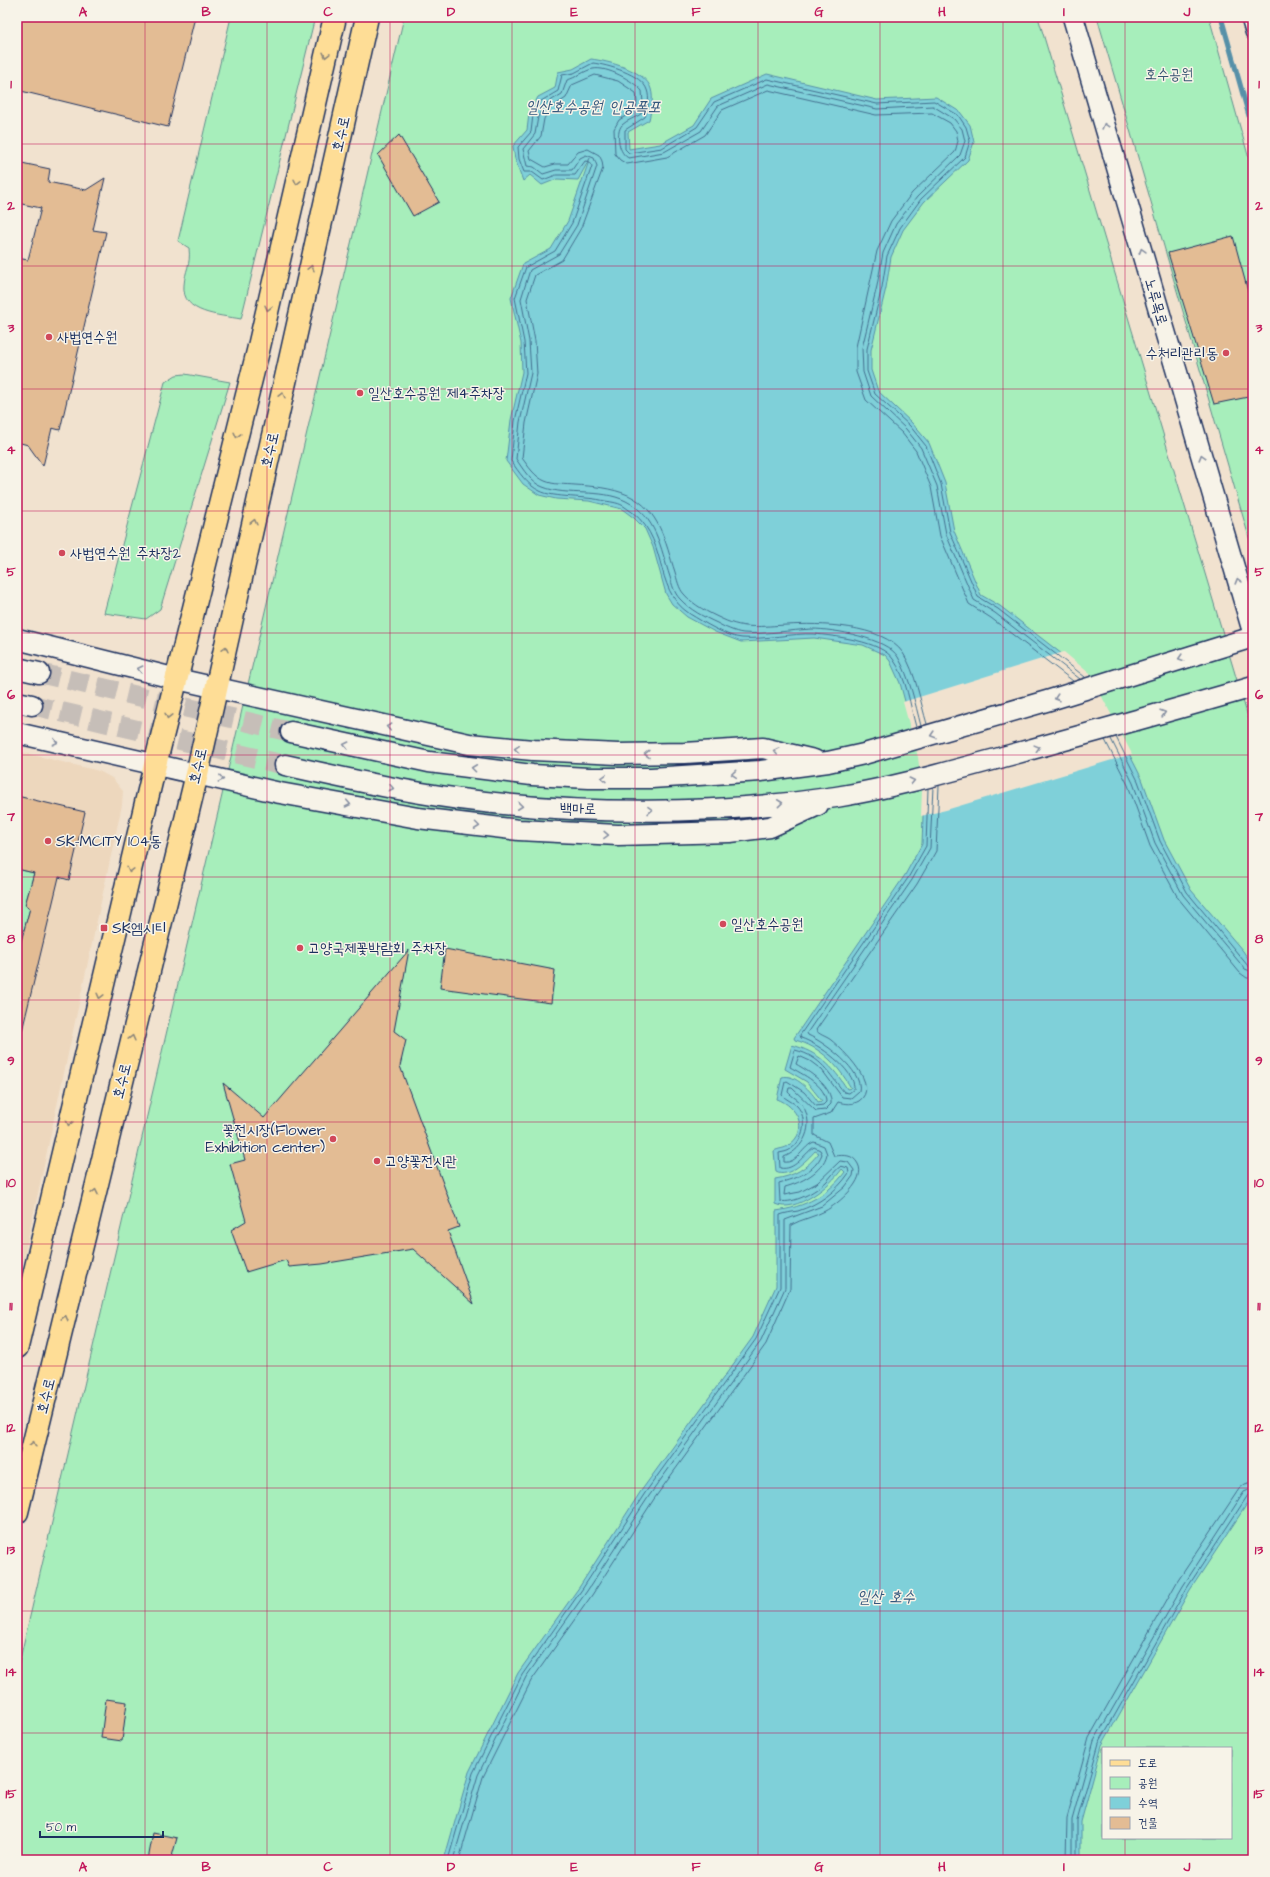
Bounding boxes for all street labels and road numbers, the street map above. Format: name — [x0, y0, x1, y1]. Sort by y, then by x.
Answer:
street label: 호수로 — [327, 114, 355, 154]
street label: 노루목로 — [1139, 276, 1173, 328]
street label: 호수로 — [256, 430, 284, 470]
street label: 호수로 — [184, 746, 212, 786]
street label: 백마로 — [560, 798, 596, 820]
street label: 호수로 — [107, 1061, 137, 1101]
street label: 호수로 — [31, 1376, 61, 1416]

